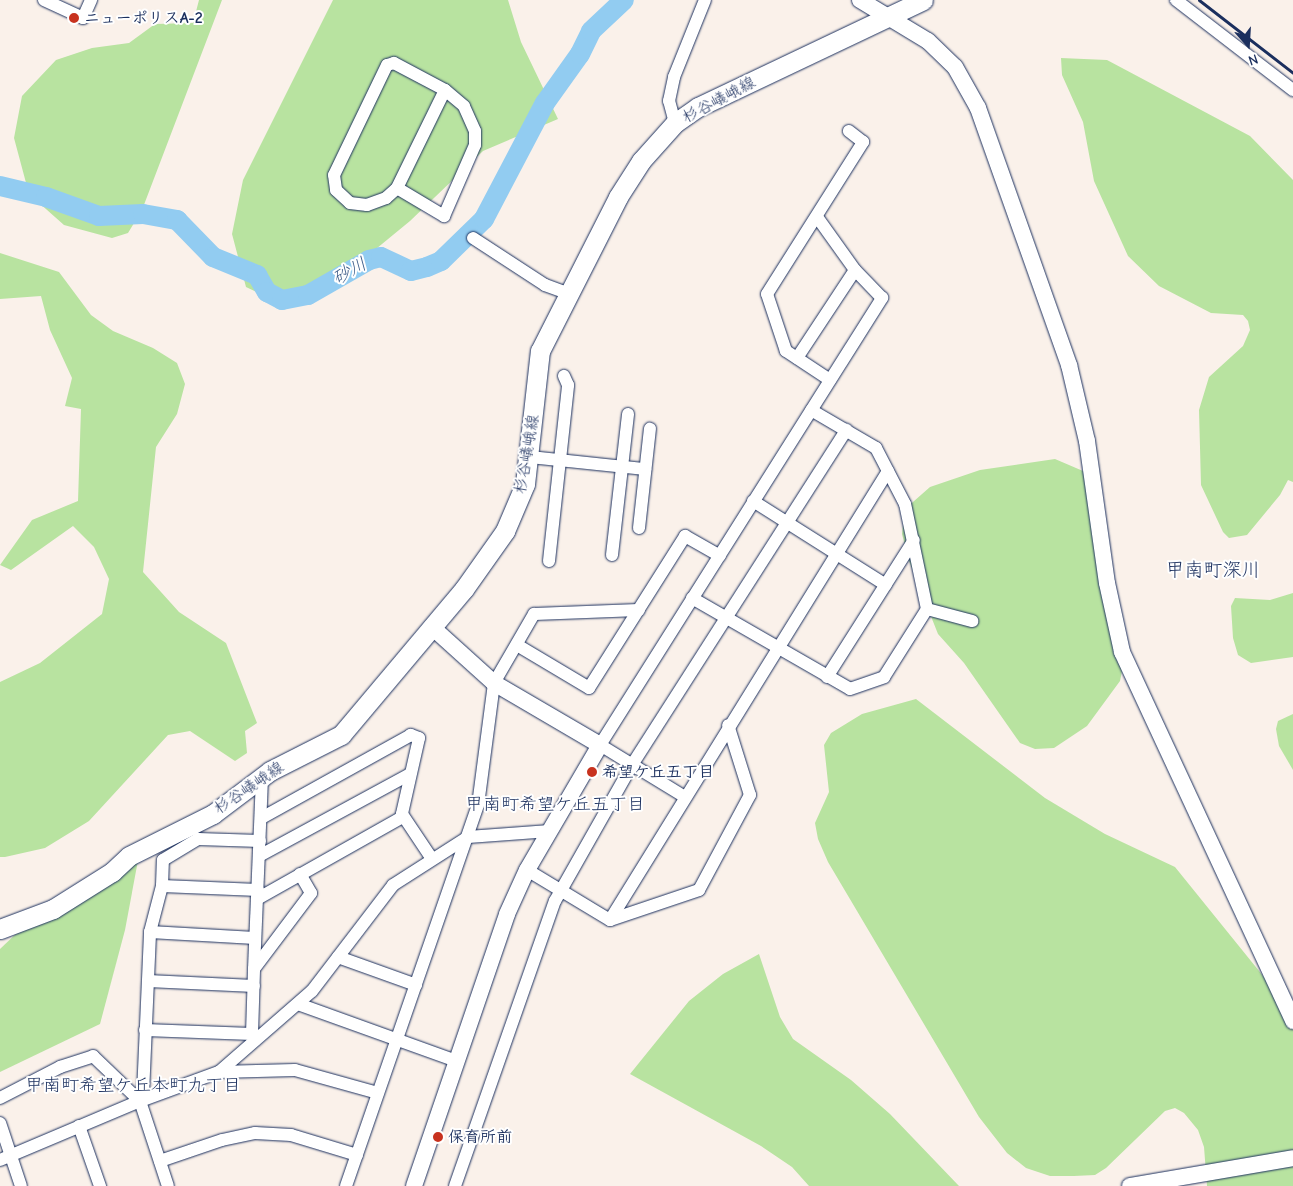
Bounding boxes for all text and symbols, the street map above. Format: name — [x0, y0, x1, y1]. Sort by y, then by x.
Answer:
place label: ニューポリスA-2 — [84, 8, 203, 28]
marker: ニューポリスA-2 — [68, 12, 80, 24]
north arrow — [1223, 20, 1273, 70]
text: N — [1246, 50, 1260, 69]
street label: 杉谷嶬峨線 — [679, 73, 759, 127]
water label: 砂川 — [329, 254, 371, 290]
street label: 杉谷嶬峨線 — [511, 413, 543, 495]
district label: 甲南町深川 — [1166, 560, 1260, 582]
street label: 杉谷嶬峨線 — [210, 758, 288, 818]
place label: 希望ケ丘五丁目 — [602, 762, 714, 782]
marker: 希望ケ丘五丁目 — [586, 766, 598, 778]
district label: 甲南町希望ケ丘五丁目 — [465, 794, 645, 816]
district label: 甲南町希望ケ丘本町九丁目 — [25, 1075, 241, 1097]
place label: 保育所前 — [448, 1127, 512, 1147]
marker: 保育所前 — [432, 1131, 444, 1143]

